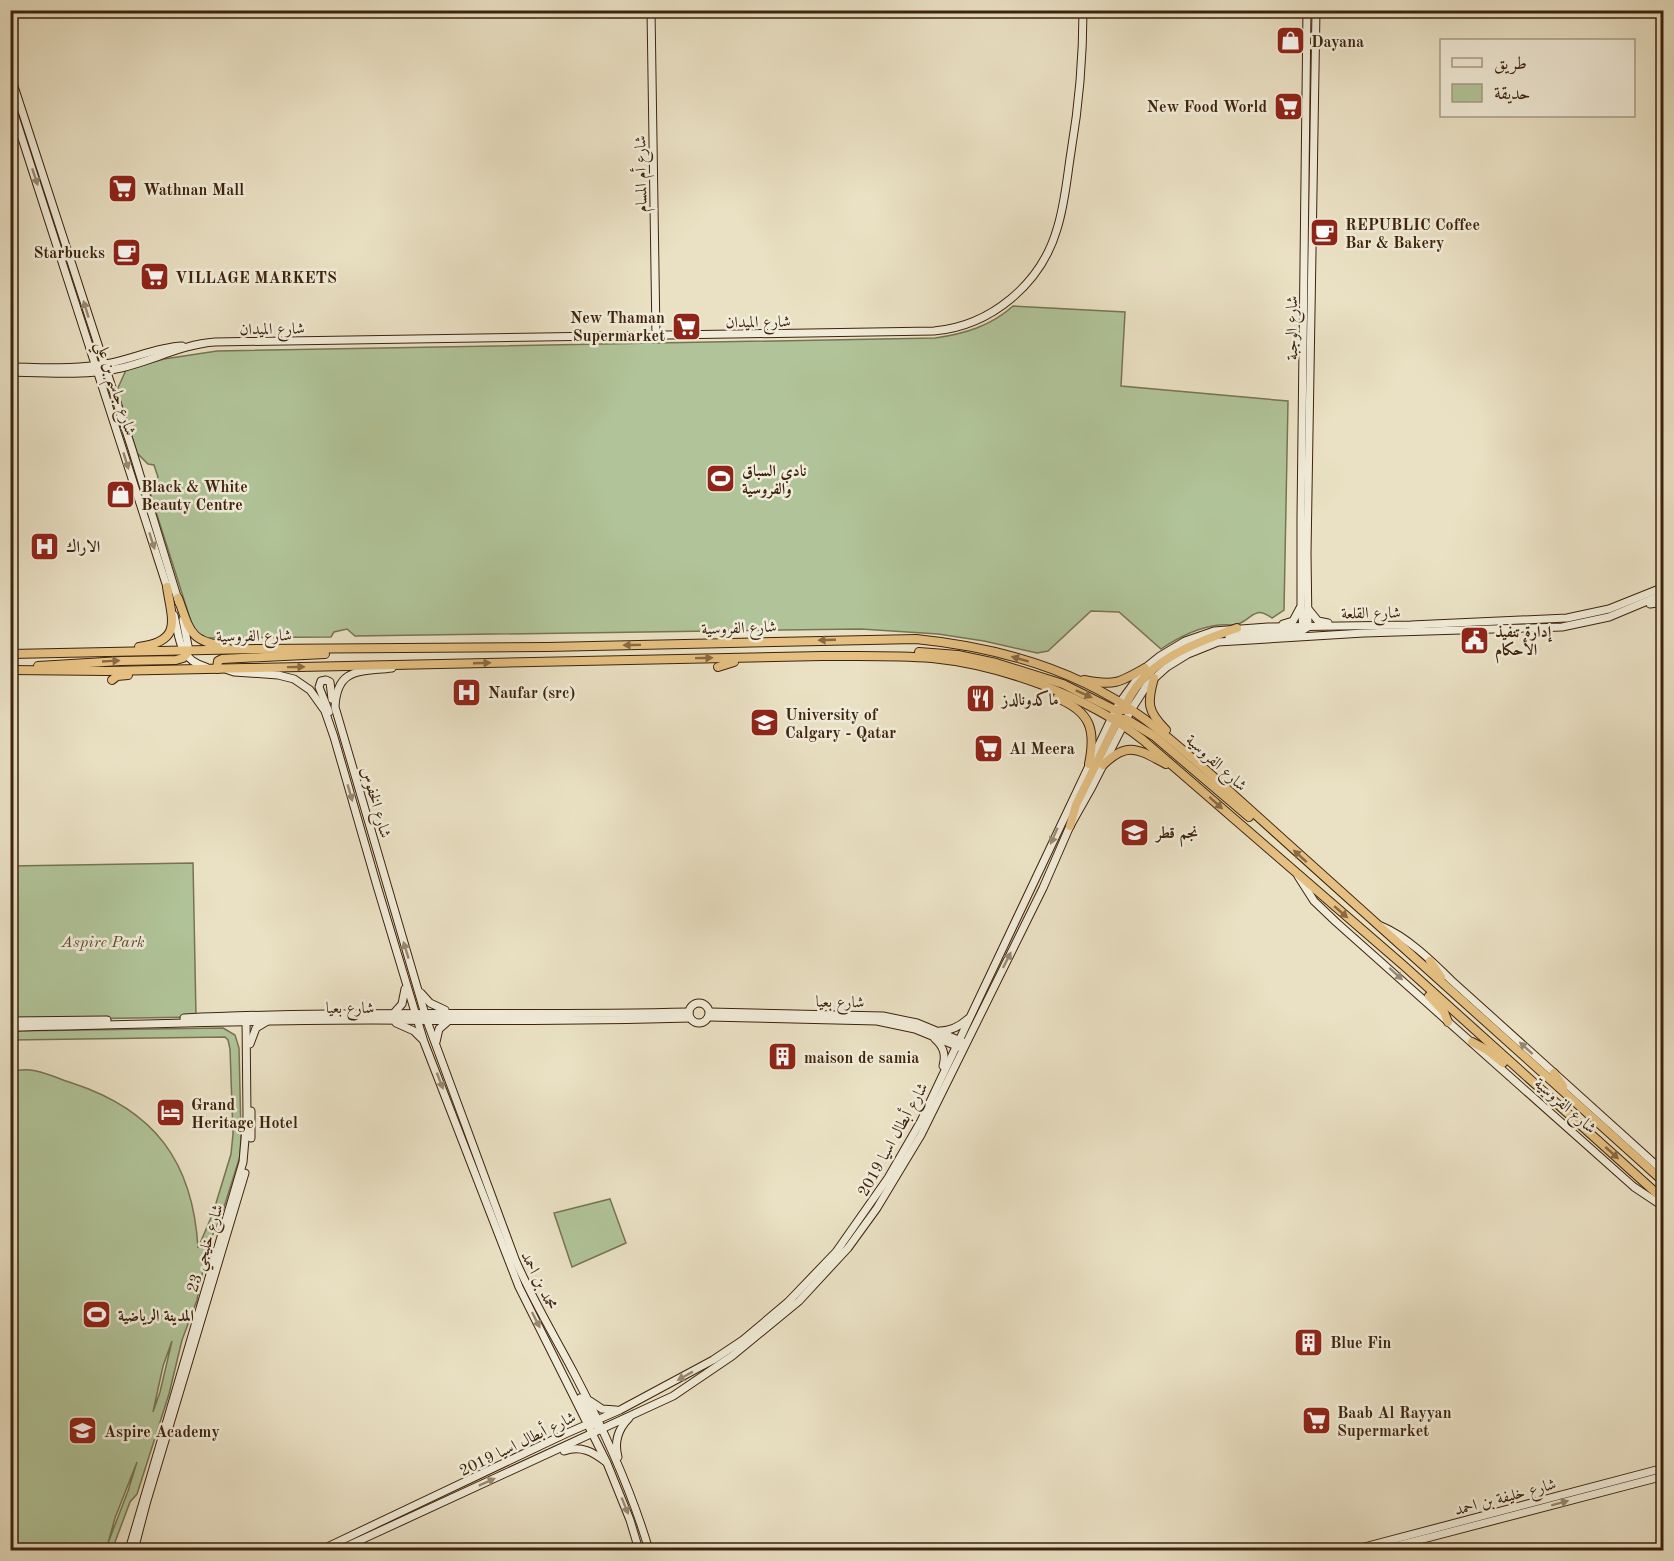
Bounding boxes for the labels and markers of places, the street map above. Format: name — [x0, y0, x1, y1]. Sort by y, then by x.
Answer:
shop icon: Dayana — [1274, 25, 1306, 57]
place label: Dayana — [1311, 35, 1364, 51]
supermarket icon: New Food World — [1272, 90, 1304, 122]
place label: New Food World — [1147, 100, 1267, 116]
supermarket icon: Wathnan Mall — [106, 173, 138, 205]
place label: Wathnan Mall — [143, 183, 244, 199]
cafe icon: REPUBLIC Coffee Bar & Bakery — [1308, 217, 1340, 249]
place label: REPUBLIC Coffee Bar & Bakery — [1345, 218, 1480, 252]
cafe icon: Starbucks — [110, 236, 142, 268]
place label: Starbucks — [34, 246, 105, 262]
supermarket icon: VILLAGE MARKETS — [138, 261, 170, 293]
place label: VILLAGE MARKETS — [175, 271, 337, 287]
supermarket icon: New Thaman Supermarket — [670, 310, 702, 342]
place label: New Thaman Supermarket — [570, 311, 665, 345]
sports icon: نادي السباق والفروسية — [705, 463, 737, 495]
place label: نادي السباق والفروسية — [742, 463, 807, 499]
shop icon: Black & White Beauty Centre — [104, 479, 136, 511]
place label: Black & White Beauty Centre — [141, 480, 248, 514]
hospital icon: الاراك — [29, 530, 61, 562]
place label: الاراك — [66, 538, 100, 556]
public building icon: إدارة تنفيذ الأحكام — [1458, 624, 1490, 656]
place label: إدارة تنفيذ الأحكام — [1495, 625, 1553, 664]
hospital icon: Naufar (src) — [451, 676, 483, 708]
restaurant icon: ماكدونالدز — [965, 683, 997, 715]
place label: Naufar (src) — [488, 685, 575, 702]
place label: ماكدونالدز — [1000, 690, 1059, 709]
school or university icon: University of Calgary - Qatar — [748, 707, 780, 739]
place label: University of Calgary - Qatar — [785, 708, 896, 742]
supermarket icon: Al Meera — [972, 732, 1004, 764]
place label: Al Meera — [1009, 742, 1075, 758]
school or university icon: نجم قطر — [1119, 816, 1151, 848]
place label: نجم قطر — [1154, 825, 1198, 847]
building icon: maison de samia — [767, 1041, 799, 1073]
place label: maison de samia — [804, 1051, 919, 1067]
hotel icon: Grand Heritage Hotel — [154, 1097, 186, 1129]
place label: Grand Heritage Hotel — [191, 1098, 298, 1132]
sports icon: المدينة الرياضية — [81, 1299, 113, 1331]
place label: المدينة الرياضية — [118, 1308, 194, 1326]
building icon: Blue Fin — [1293, 1326, 1325, 1358]
place label: Blue Fin — [1330, 1336, 1392, 1352]
supermarket icon: Baab Al Rayyan Supermarket — [1300, 1405, 1332, 1437]
place label: Baab Al Rayyan Supermarket — [1337, 1406, 1452, 1440]
school or university icon: Aspire Academy — [67, 1415, 99, 1447]
place label: Aspire Academy — [104, 1425, 220, 1441]

